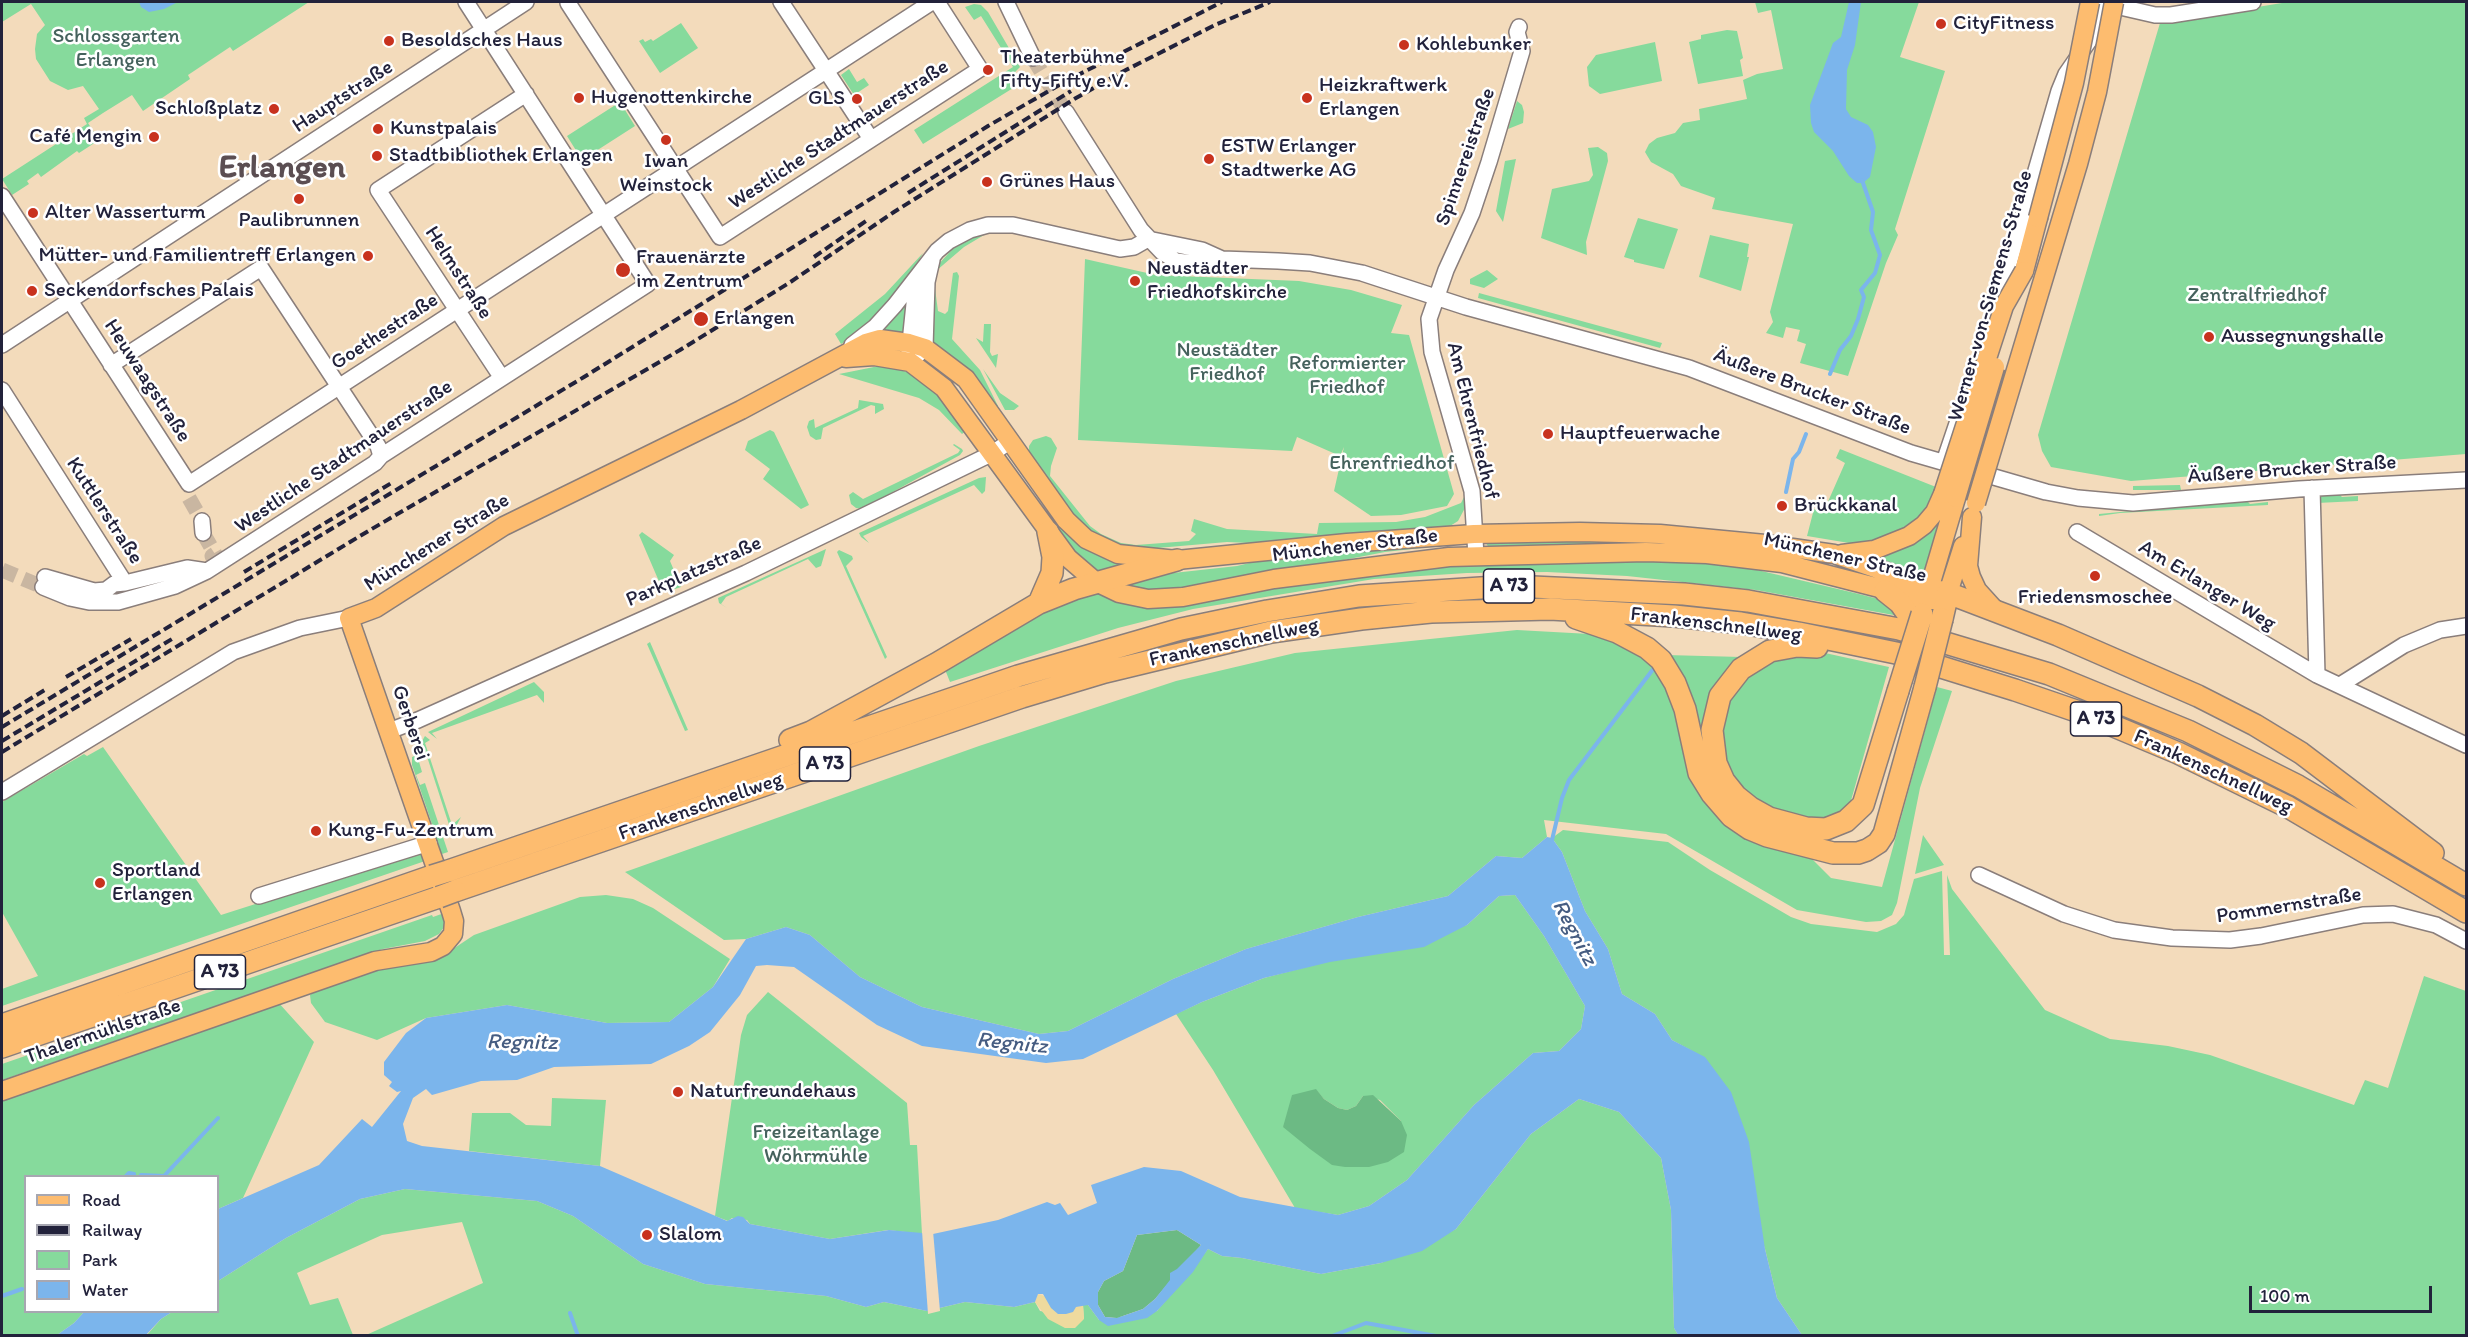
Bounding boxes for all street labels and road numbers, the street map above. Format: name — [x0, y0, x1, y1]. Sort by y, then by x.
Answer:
street label: Westliche Stadtmauerstraße — [724, 54, 954, 216]
street label: Hauptstraße — [288, 55, 398, 139]
street label: Spinnereistraße — [1431, 85, 1501, 229]
street label: Werner-von-Siemens-Straße — [1943, 168, 2039, 424]
street label: Helmstraße — [419, 222, 497, 324]
street label: Goethestraße — [327, 288, 443, 376]
street label: Heuwaagstraße — [98, 315, 196, 447]
street label: Am Ehrenfriedhof — [1440, 340, 1504, 502]
street label: Äußere Brucker Straße — [1710, 343, 1914, 441]
street label: Westliche Stadtmauerstraße — [230, 375, 458, 539]
street label: Äußere Brucker Straße — [2187, 450, 2397, 490]
street label: Kuttlerstraße — [60, 453, 148, 569]
street label: Münchener Straße — [360, 488, 514, 598]
street label: Münchener Straße — [1271, 523, 1439, 569]
street label: Münchener Straße — [1761, 527, 1929, 589]
street label: Parkplatzstraße — [622, 531, 766, 613]
street label: Am Erlanger Weg — [2134, 535, 2280, 637]
road number: A 73 — [1484, 569, 1534, 603]
street label: Frankenschnellweg — [1629, 602, 1803, 648]
street label: Frankenschnellweg — [1147, 613, 1321, 673]
street label: Gerberei — [385, 682, 435, 764]
road number: A 73 — [2070, 702, 2122, 736]
street label: Frankenschnellweg — [2129, 724, 2297, 820]
road number: A 73 — [800, 747, 850, 781]
street label: Frankenschnellweg — [615, 767, 787, 847]
street label: Pommernstraße — [2215, 882, 2363, 930]
road number: A 73 — [194, 955, 246, 989]
street label: Thalermühlstraße — [22, 993, 184, 1071]

